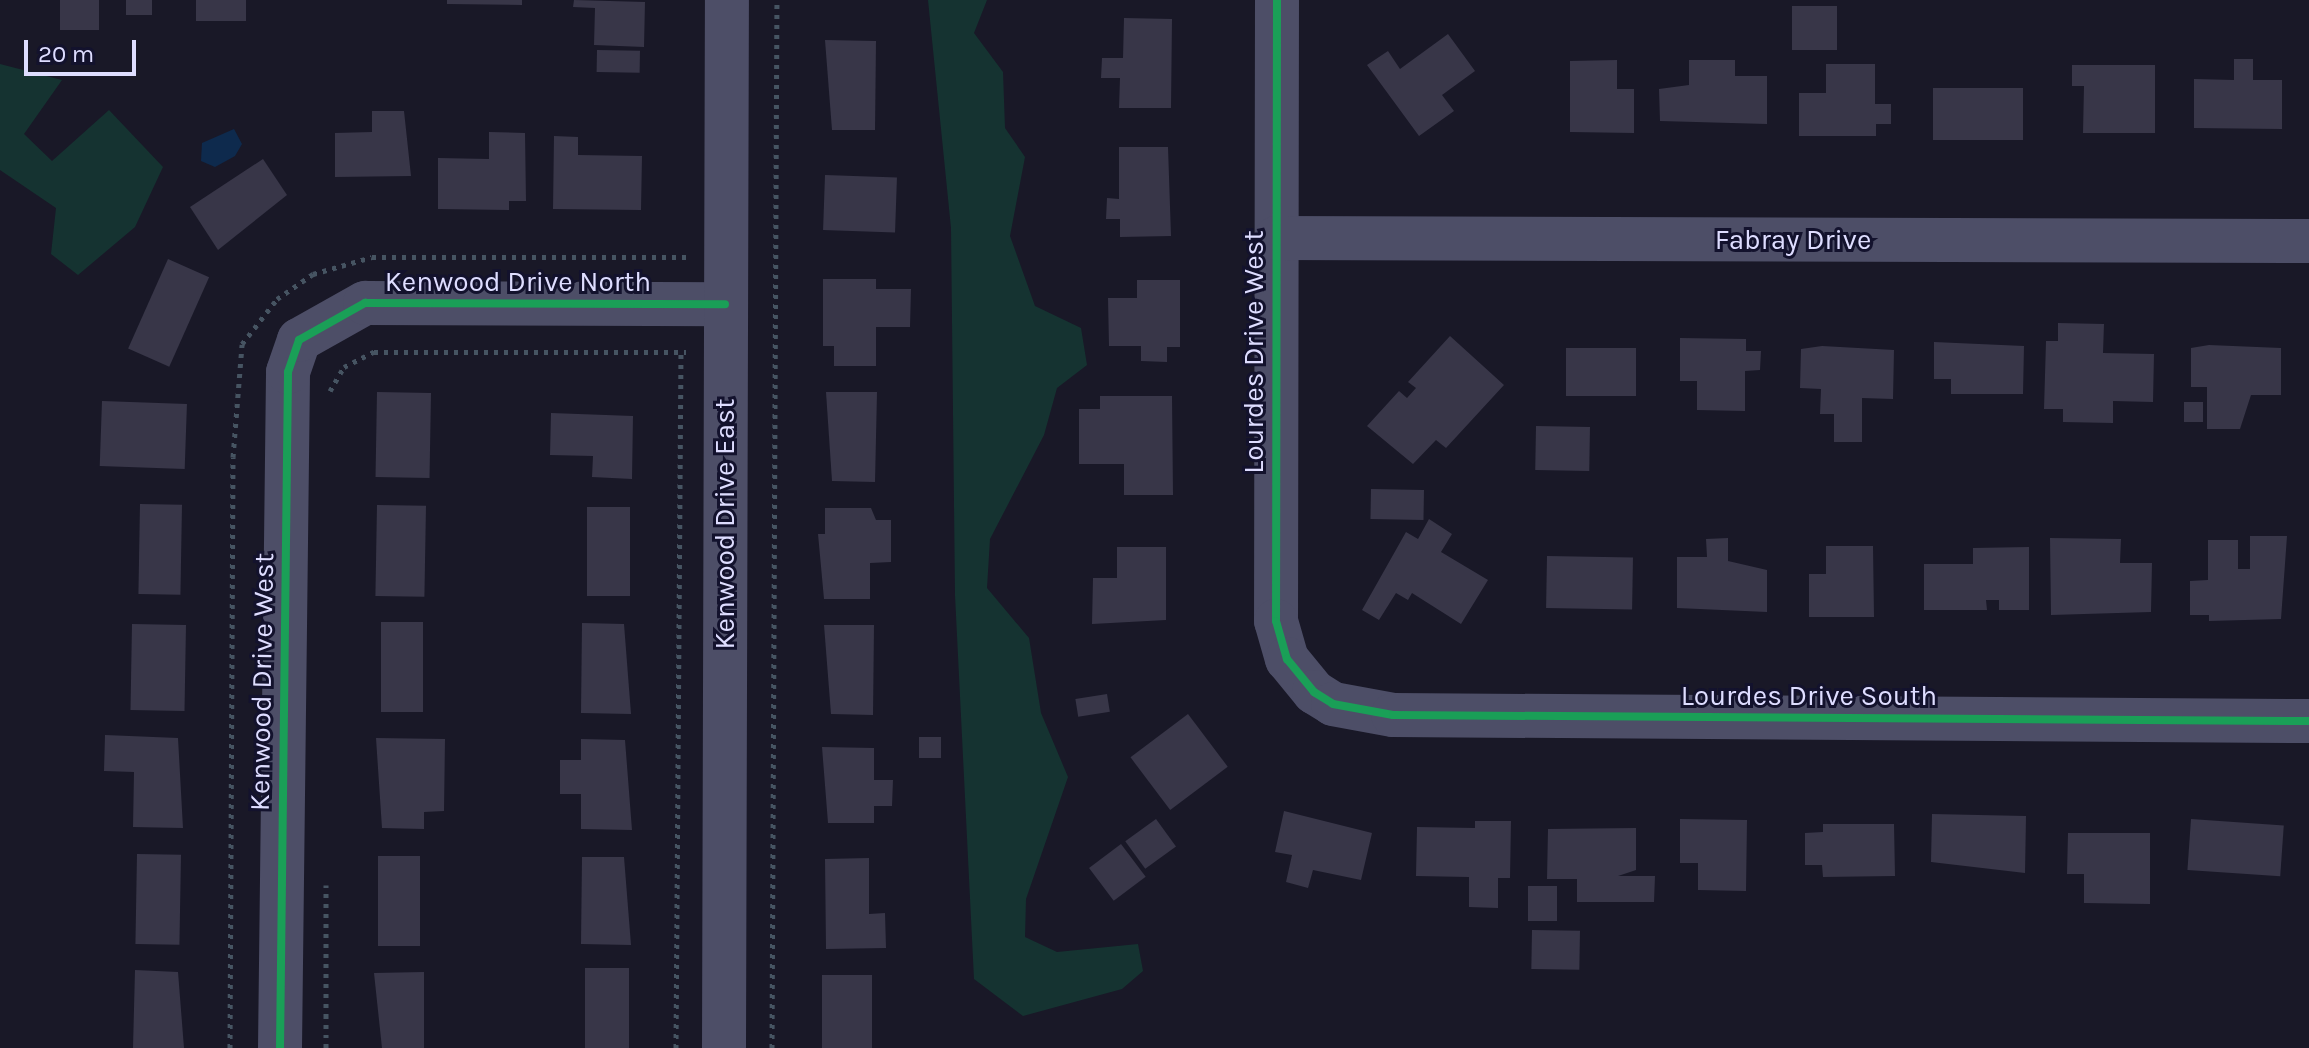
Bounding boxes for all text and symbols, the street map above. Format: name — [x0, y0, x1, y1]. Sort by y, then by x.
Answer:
scale bar — [28, 24, 140, 74]
text: 20 m — [38, 40, 94, 68]
street label: Fabray Drive — [1715, 223, 1871, 257]
street label: Lourdes Drive West — [1237, 230, 1271, 474]
street label: Kenwood Drive North — [385, 265, 651, 299]
street label: Kenwood Drive East — [708, 399, 742, 649]
street label: Kenwood Drive West — [243, 553, 281, 811]
street label: Lourdes Drive South — [1681, 679, 1937, 713]

